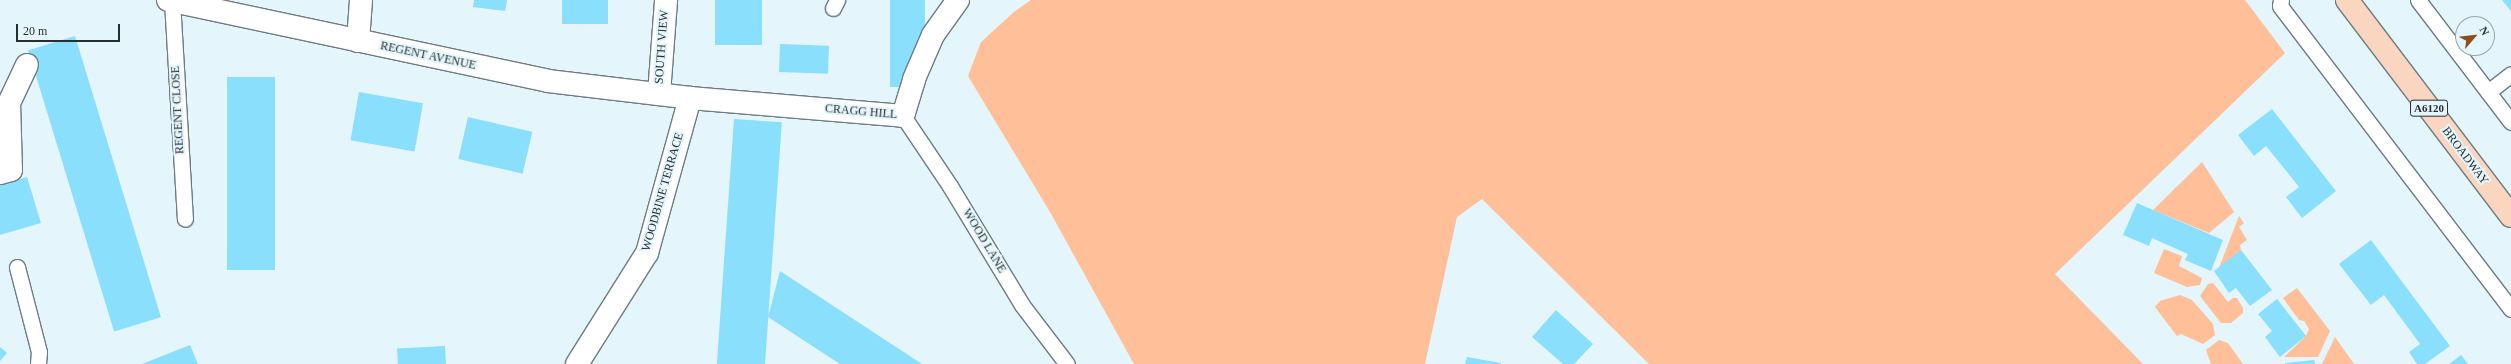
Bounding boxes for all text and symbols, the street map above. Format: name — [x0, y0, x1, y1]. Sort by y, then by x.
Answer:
street label: SOUTH VIEW — [652, 9, 672, 85]
scale bar — [18, 16, 122, 42]
north arrow — [2455, 16, 2495, 56]
text: 20 m — [23, 24, 47, 38]
text: N — [2478, 25, 2492, 37]
street label: REGENT AVENUE — [379, 39, 477, 73]
street label: REGENT CLOSE — [168, 66, 188, 154]
road number: A6120 — [2410, 99, 2448, 117]
street label: CRAGG HILL — [824, 102, 898, 122]
street label: BROADWAY — [2439, 124, 2491, 188]
street label: WOODBINE TERRACE — [639, 131, 687, 253]
street label: WOOD LANE — [959, 206, 1009, 276]

